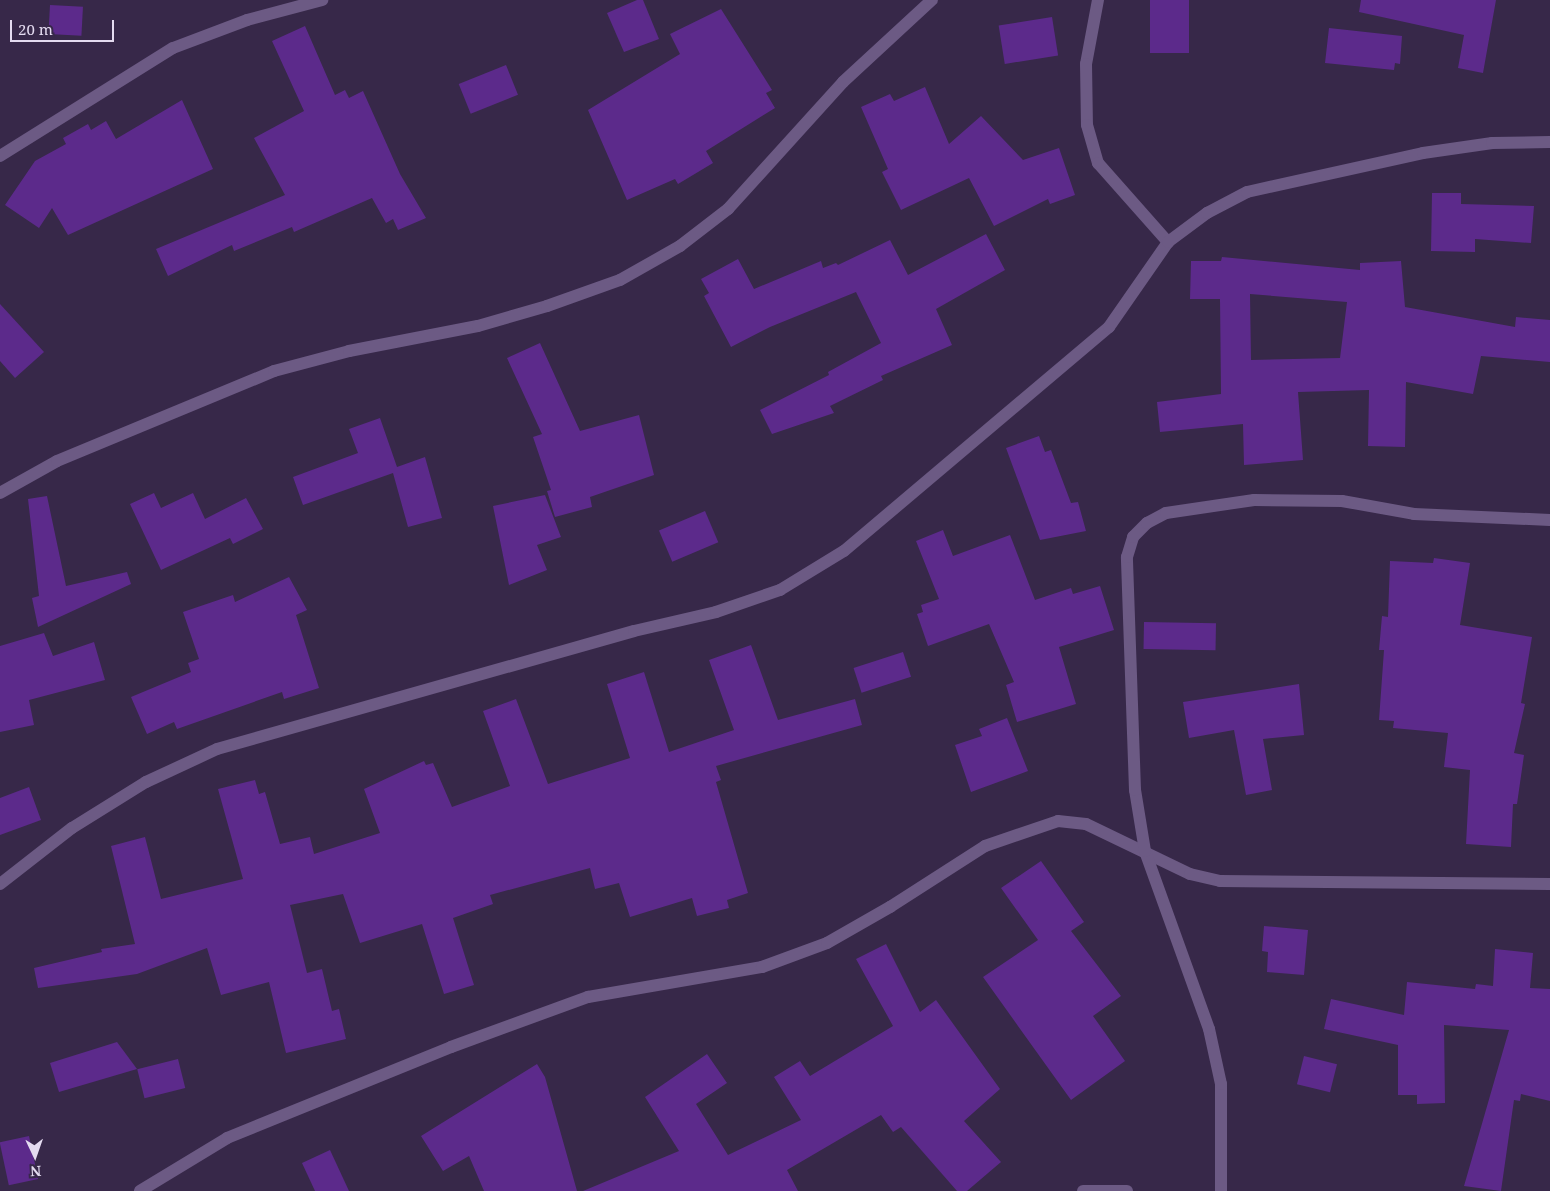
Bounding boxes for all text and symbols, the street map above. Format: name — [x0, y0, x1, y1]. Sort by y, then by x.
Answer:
scale bar — [12, 10, 116, 42]
text: 20 m — [18, 19, 53, 39]
north arrow — [10, 1131, 60, 1181]
text: N — [30, 1162, 42, 1181]

